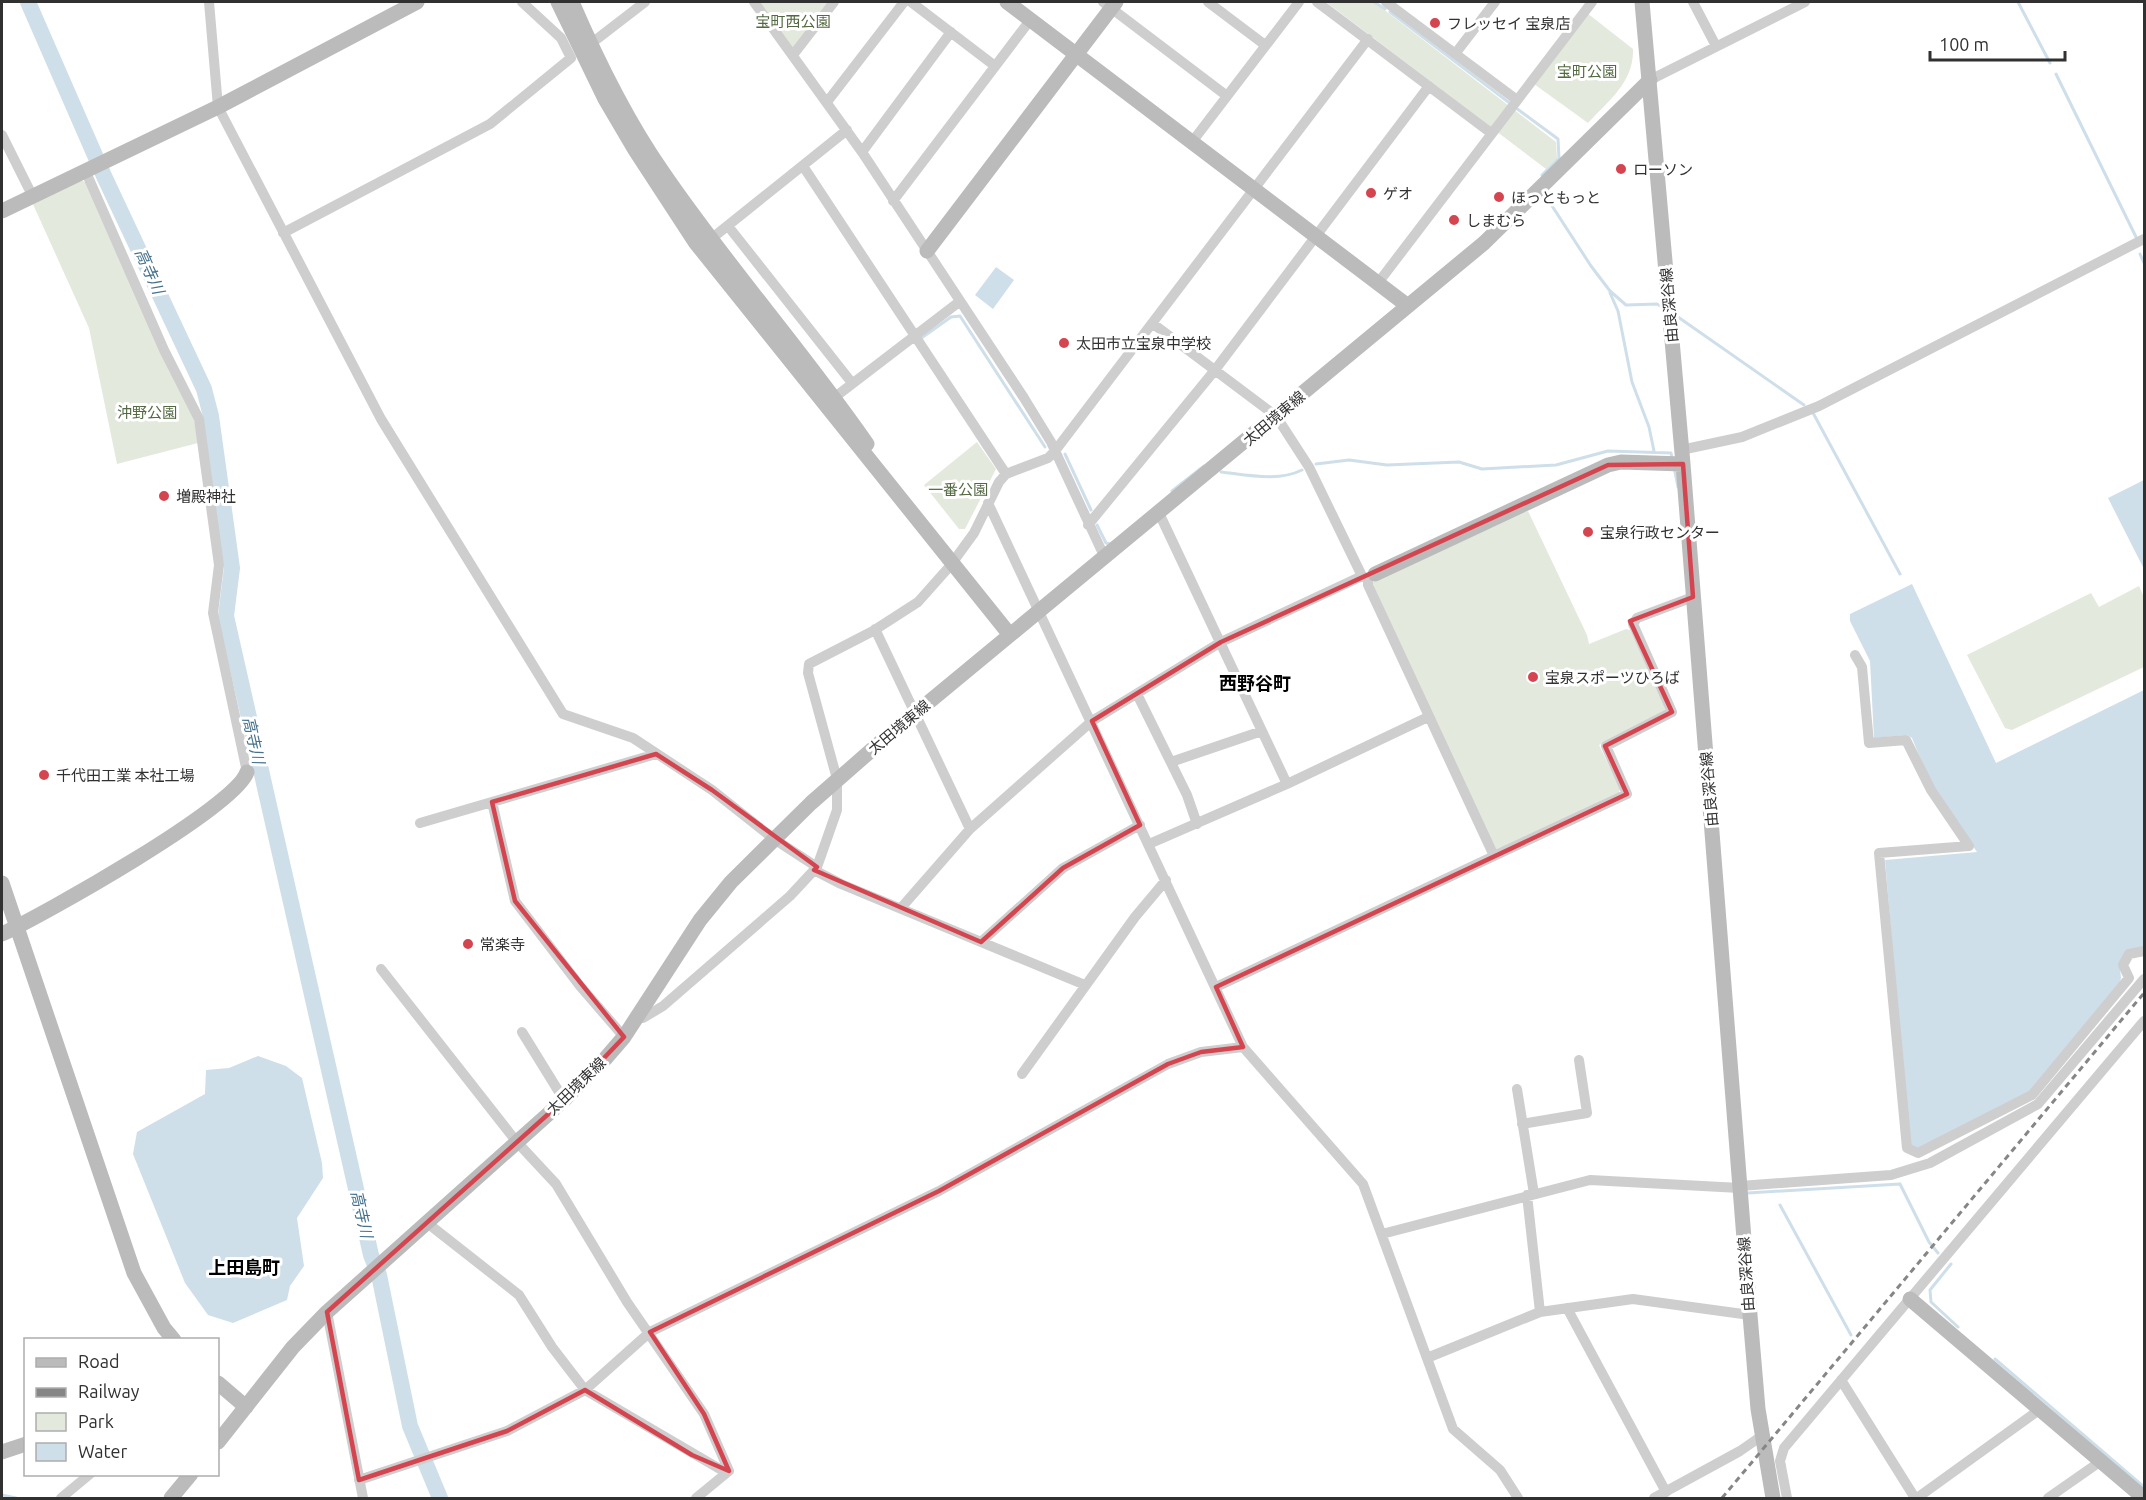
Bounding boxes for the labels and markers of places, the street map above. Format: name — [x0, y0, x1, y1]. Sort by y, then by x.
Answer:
place label: フレッセイ 宝泉店 — [1447, 15, 1570, 32]
marker: フレッセイ 宝泉店 — [1428, 16, 1442, 30]
place label: ローソン — [1633, 161, 1693, 178]
marker: ローソン — [1614, 162, 1628, 176]
place label: ゲオ — [1383, 185, 1413, 202]
marker: ゲオ — [1364, 186, 1378, 200]
place label: ほっともっと — [1511, 189, 1601, 206]
marker: ほっともっと — [1492, 190, 1506, 204]
place label: しまむら — [1466, 212, 1526, 229]
marker: しまむら — [1447, 213, 1461, 227]
place label: 太田市立宝泉中学校 — [1076, 335, 1211, 352]
marker: 太田市立宝泉中学校 — [1057, 336, 1071, 350]
place label: 増殿神社 — [176, 488, 236, 505]
marker: 増殿神社 — [157, 489, 171, 503]
place label: 宝泉行政センター — [1600, 524, 1720, 541]
marker: 宝泉行政センター — [1581, 525, 1595, 539]
place label: 宝泉スポーツひろば — [1545, 669, 1680, 686]
marker: 宝泉スポーツひろば — [1526, 670, 1540, 684]
place label: 千代田工業 本社工場 — [56, 767, 194, 784]
marker: 千代田工業 本社工場 — [37, 768, 51, 782]
place label: 常楽寺 — [480, 936, 525, 953]
marker: 常楽寺 — [461, 937, 475, 951]

